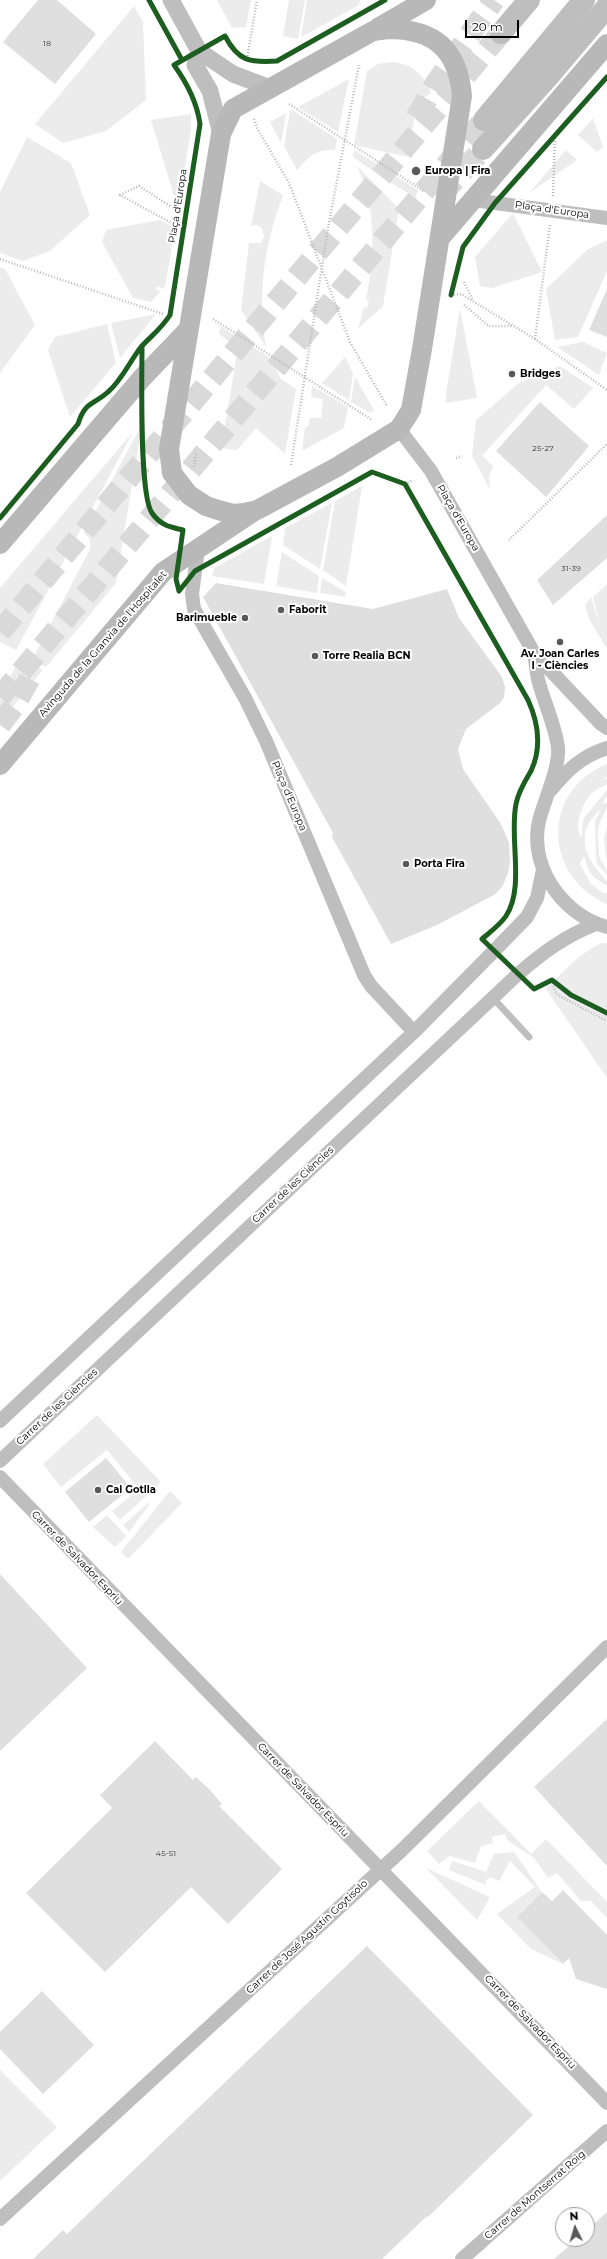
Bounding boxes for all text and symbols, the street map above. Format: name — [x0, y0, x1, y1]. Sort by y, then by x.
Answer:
scale bar — [467, 12, 521, 38]
text: 20 m — [472, 19, 503, 34]
house number: 18 — [43, 39, 51, 49]
marker: Europa | Fira — [410, 165, 422, 177]
place label: Europa | Fira — [425, 165, 491, 177]
street label: Plaça d'Europa — [166, 168, 190, 244]
street label: Plaça d'Europa — [514, 199, 590, 221]
place label: Bridges — [520, 368, 560, 380]
marker: Bridges — [507, 369, 517, 379]
house number: 25-27 — [532, 444, 554, 454]
street label: Plaça d'Europa — [434, 483, 482, 553]
house number: 31-39 — [561, 564, 581, 574]
street label: Avinguda de la Granvia de l'Hospitalet — [36, 569, 170, 719]
place label: Faborit — [289, 604, 326, 616]
marker: Faborit — [276, 605, 286, 615]
place label: Barimueble — [176, 612, 237, 624]
marker: Barimueble — [240, 613, 250, 623]
marker: Av. Joan Carles I - Ciències — [555, 637, 565, 647]
place label: Av. Joan Carles I - Ciències — [521, 648, 599, 672]
place label: Torre Realia BCN — [323, 650, 410, 662]
marker: Torre Realia BCN — [310, 651, 320, 661]
street label: Plaça d'Europa — [269, 759, 309, 833]
place label: Porta Fira — [414, 858, 465, 870]
marker: Porta Fira — [401, 859, 411, 869]
street label: Carrer de les Ciències — [250, 1144, 336, 1226]
street label: Carrer de les Ciències — [14, 1366, 100, 1448]
place label: Cal Gotlla — [106, 1484, 156, 1496]
marker: Cal Gotlla — [93, 1485, 103, 1495]
street label: Carrer de Salvador Espriu — [29, 1509, 125, 1607]
street label: Carrer de Salvador Espriu — [255, 1741, 351, 1839]
house number: 45-51 — [156, 1849, 176, 1859]
street label: Carrer de José Agustín Goytisolo — [244, 1878, 370, 1996]
street label: Carrer de Salvador Espriu — [482, 1973, 578, 2071]
street label: Carrer de Montserrat Roig — [482, 2148, 588, 2242]
north arrow — [555, 2207, 595, 2247]
text: N — [569, 2209, 579, 2223]

